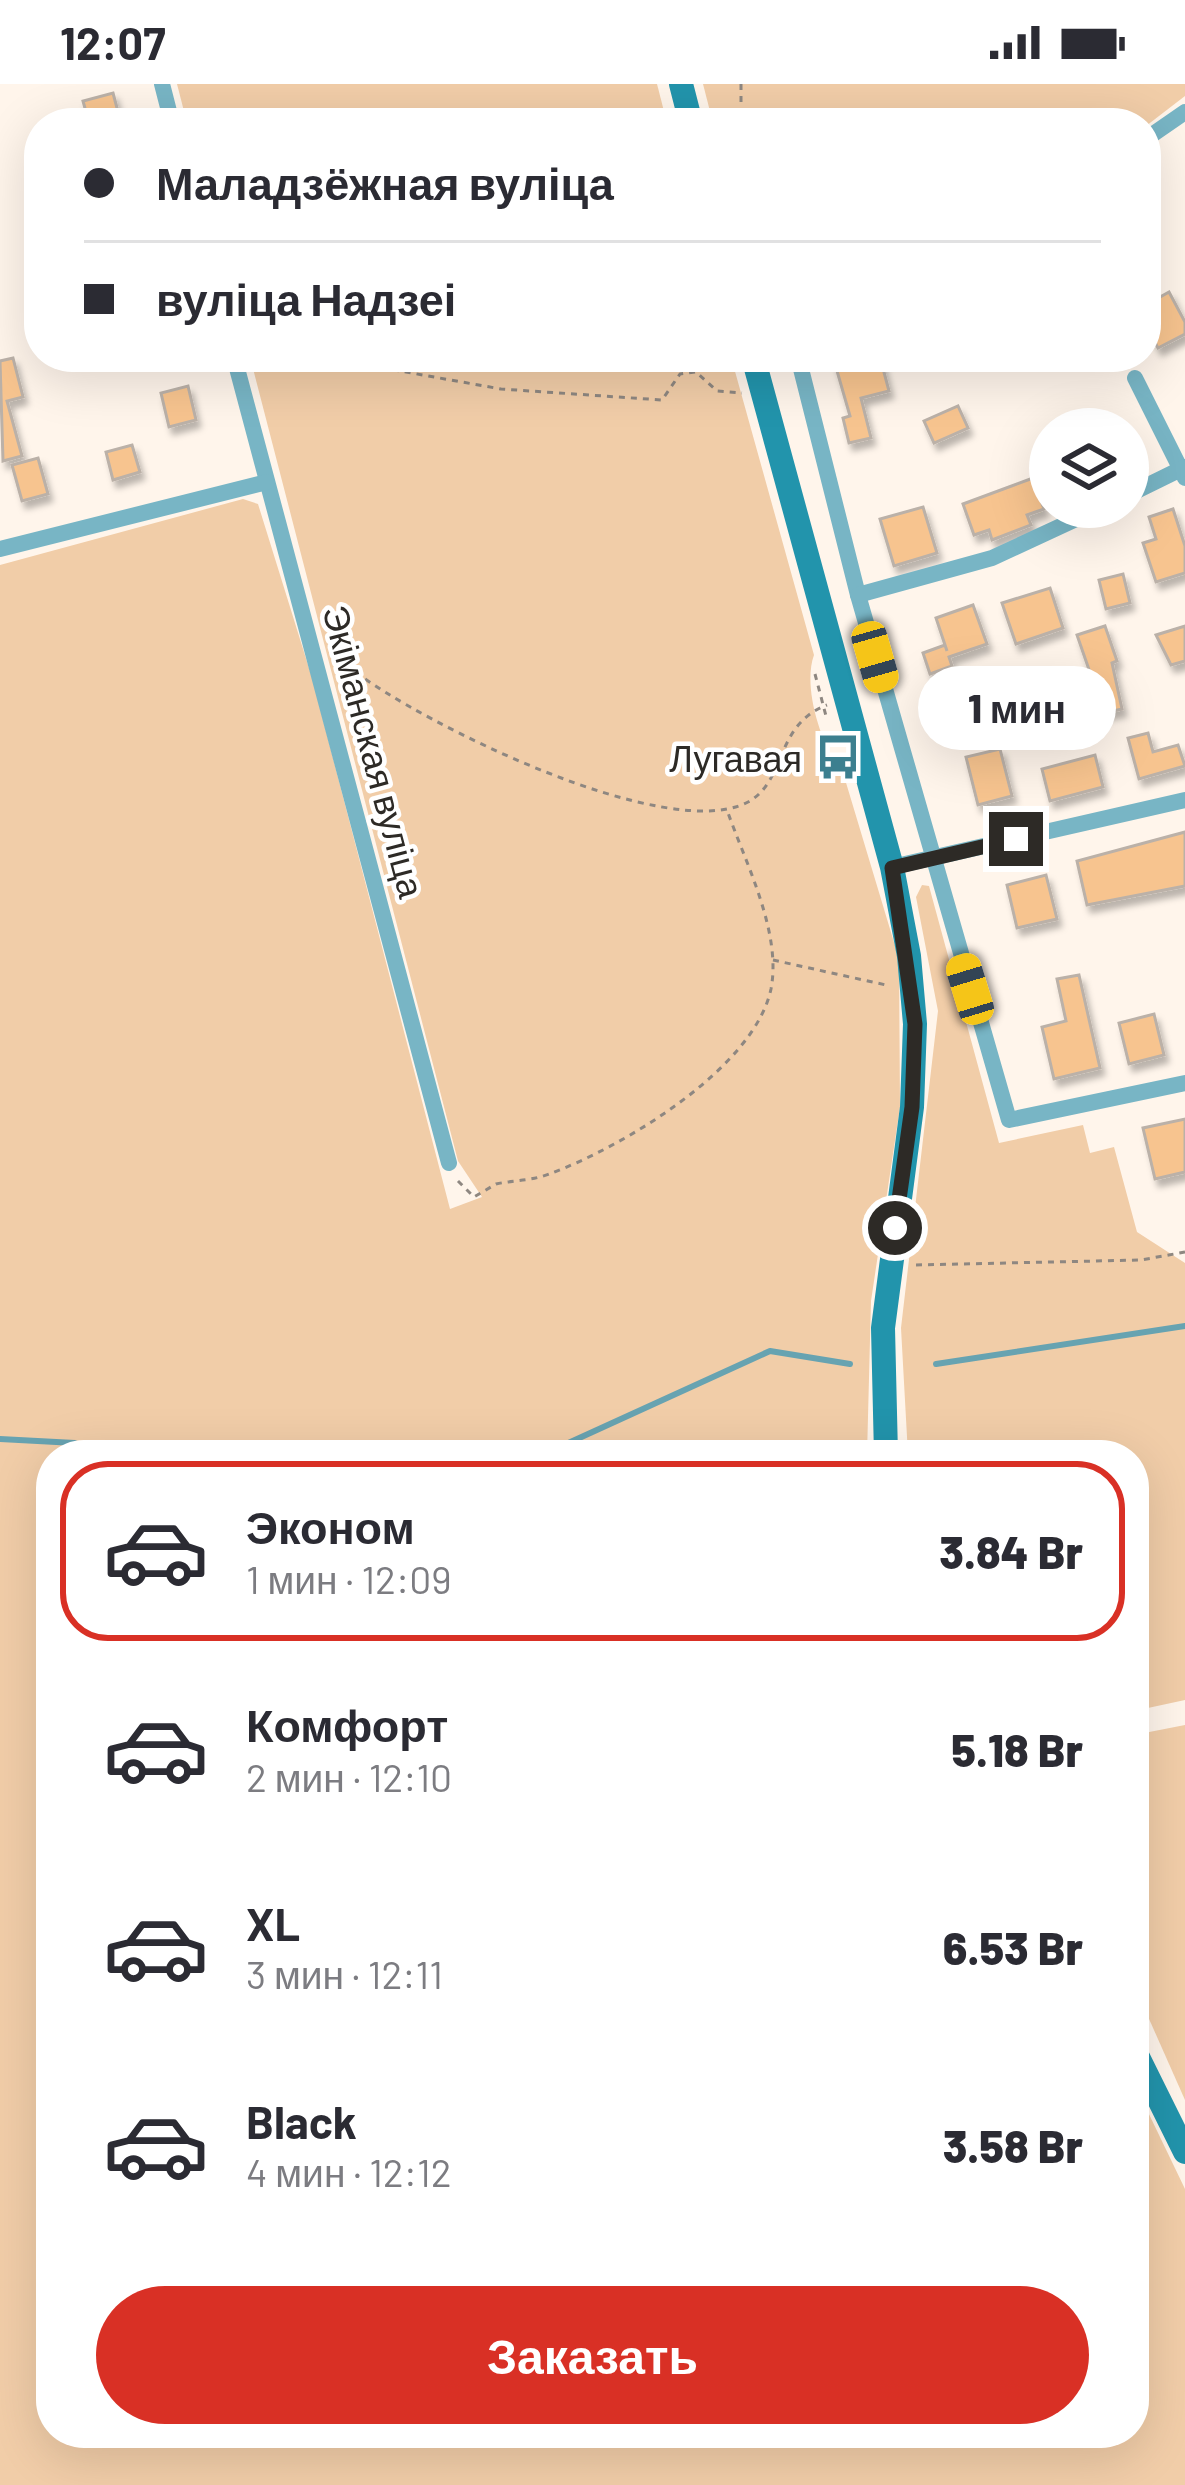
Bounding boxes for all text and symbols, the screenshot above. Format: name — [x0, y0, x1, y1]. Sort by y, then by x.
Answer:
text: 12:07 — [60, 15, 165, 69]
text: Маладзёжная вуліца — [156, 155, 614, 209]
text: вуліца Надзеі — [156, 271, 456, 325]
map controls — [1029, 408, 1149, 528]
button: layers — [1029, 408, 1149, 528]
street label: Экіманская вуліца — [314, 600, 435, 903]
car — [848, 617, 902, 697]
callout: 1 мин — [917, 665, 1115, 749]
text: 1 мин — [968, 684, 1066, 731]
bus stop icon: Лугавая — [813, 732, 863, 782]
place label: Лугавая — [669, 736, 802, 780]
route end — [989, 812, 1043, 866]
car — [942, 949, 998, 1029]
route start — [868, 1201, 922, 1255]
icon: car — [102, 1497, 210, 1605]
text: Эконом — [246, 1499, 415, 1553]
text: 3.84 Br — [939, 1524, 1083, 1578]
text: 1 мин · 12:09 — [246, 1555, 452, 1602]
icon: car — [102, 1695, 210, 1803]
text: Комфорт — [246, 1697, 448, 1751]
text: 5.18 Br — [951, 1722, 1083, 1776]
text: 2 мин · 12:10 — [246, 1753, 452, 1800]
icon: car — [102, 1893, 210, 2001]
text: XL — [246, 1896, 300, 1950]
text: 6.53 Br — [943, 1920, 1083, 1974]
text: 3 мин · 12:11 — [246, 1950, 443, 1997]
icon: car — [102, 2091, 210, 2199]
text: Black — [246, 2094, 357, 2148]
text: 3.58 Br — [943, 2118, 1083, 2172]
text: 4 мин · 12:12 — [246, 2148, 452, 2195]
button: Заказать — [96, 2286, 1089, 2424]

